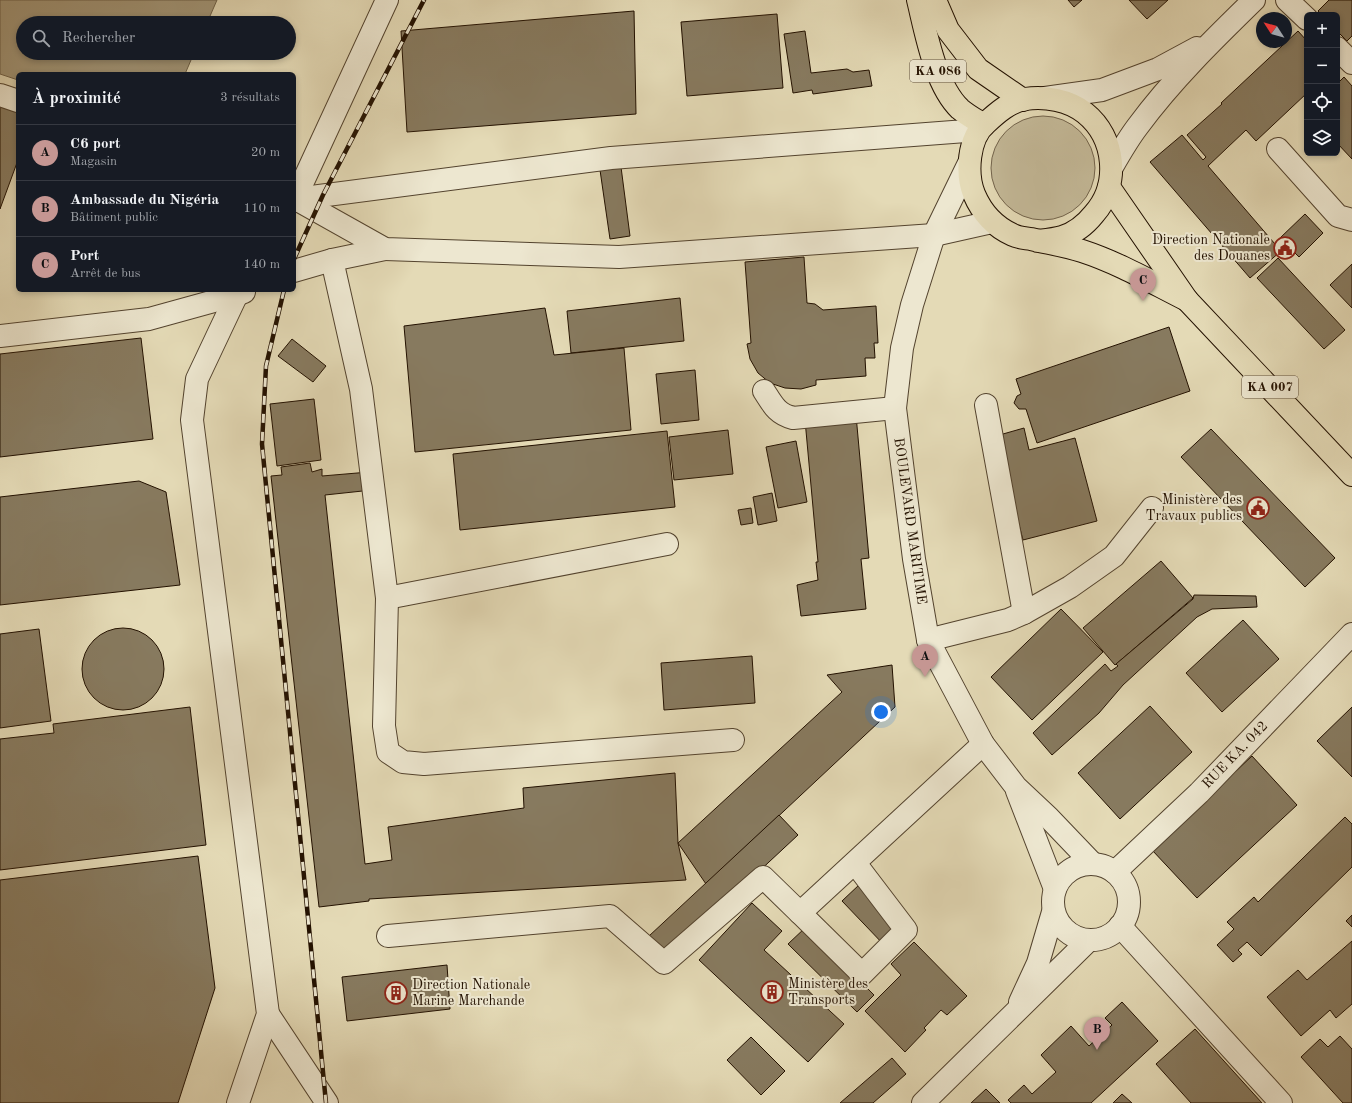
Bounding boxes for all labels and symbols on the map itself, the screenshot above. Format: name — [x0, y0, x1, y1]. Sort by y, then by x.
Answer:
north arrow — [1256, 12, 1292, 48]
road number: KA 086 — [910, 60, 966, 82]
place label: Direction Nationale des Douanes — [1152, 233, 1270, 263]
public building icon: Direction Nationale des Douanes — [1272, 235, 1298, 261]
pin: C — [1130, 268, 1156, 301]
road number: KA 007 — [1242, 376, 1298, 398]
street label: BOULEVARD MARITIME — [891, 437, 929, 605]
place label: Ministère des Travaux publics — [1146, 493, 1242, 523]
public building icon: Ministère des Travaux publics — [1245, 495, 1271, 521]
pin: A — [912, 644, 938, 677]
your location — [871, 702, 891, 722]
street label: RUE KA. 042 — [1200, 719, 1270, 791]
place label: Ministère des Transports — [788, 977, 868, 1007]
place label: Direction Nationale Marine Marchande — [412, 978, 530, 1008]
building icon: Ministère des Transports — [759, 979, 785, 1005]
building icon: Direction Nationale Marine Marchande — [383, 980, 409, 1006]
pin: B — [1084, 1017, 1110, 1050]

